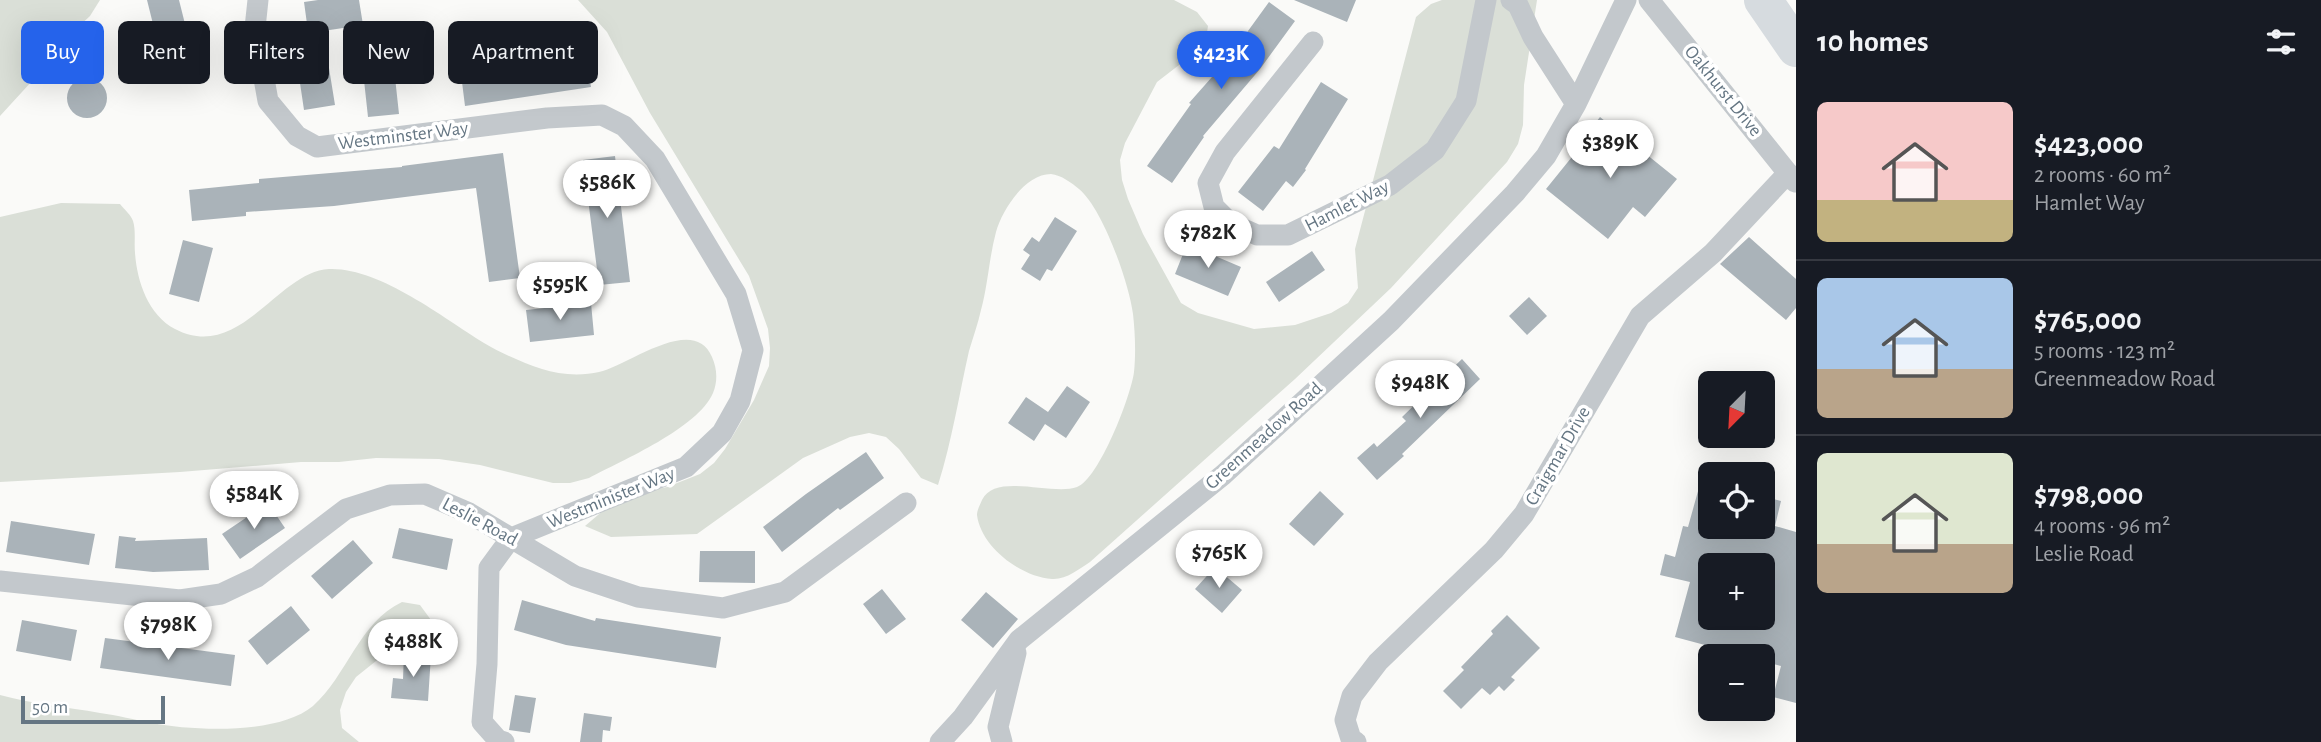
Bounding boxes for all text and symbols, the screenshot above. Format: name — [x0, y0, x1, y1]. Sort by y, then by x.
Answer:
chip: Buy — [21, 21, 104, 84]
chip: Rent — [118, 21, 210, 84]
chip: Filters — [224, 21, 329, 84]
chip: New — [343, 21, 434, 84]
chip: Apartment — [448, 21, 598, 84]
icon: filters — [2262, 23, 2300, 61]
text: 10 homes — [1817, 27, 1928, 57]
pin: $423K — [1172, 32, 1270, 91]
text: $423K — [1193, 42, 1249, 65]
street label: Oakhurst Drive — [1681, 42, 1765, 140]
street label: Westminster Way — [337, 119, 469, 153]
pin: $389K — [1561, 120, 1659, 180]
text: $423,000 — [2034, 129, 2143, 159]
icon: home — [1873, 130, 1957, 214]
text: $389K — [1582, 131, 1638, 154]
pin: $586K — [558, 160, 656, 220]
text: 2 rooms · 60 m² — [2034, 164, 2171, 187]
text: $586K — [579, 171, 635, 194]
street label: Hamlet Way — [1302, 177, 1392, 235]
text: Hamlet Way — [2034, 192, 2145, 215]
pin: $782K — [1159, 210, 1257, 270]
text: $782K — [1180, 221, 1236, 244]
pin: $595K — [511, 262, 609, 322]
text: $595K — [533, 273, 587, 296]
text: $765,000 — [2034, 305, 2142, 335]
icon: home — [1873, 306, 1957, 390]
text: 5 rooms · 123 m² — [2034, 340, 2175, 363]
pin: $948K — [1371, 360, 1469, 420]
text: Greenmeadow Road — [2034, 368, 2215, 391]
text: $948K — [1391, 371, 1449, 394]
north arrow — [1698, 371, 1774, 448]
map controls — [1698, 371, 1775, 721]
street label: Greenmeadow Road — [1202, 379, 1326, 493]
street label: Craigmar Drive — [1522, 403, 1594, 509]
button: locate — [1698, 462, 1775, 539]
street label: Westminister Way — [545, 464, 677, 532]
pin: $584K — [205, 472, 303, 531]
text: $798,000 — [2034, 480, 2144, 510]
icon: home — [1873, 481, 1957, 565]
text: $584K — [226, 482, 282, 505]
street label: Leslie Road — [439, 494, 521, 550]
text: 4 rooms · 96 m² — [2034, 515, 2170, 538]
pin: $765K — [1170, 530, 1268, 590]
text: $765K — [1192, 541, 1246, 564]
text: Leslie Road — [2034, 543, 2134, 566]
button: + — [1698, 553, 1775, 630]
pin: $798K — [119, 602, 217, 662]
text: $798K — [140, 613, 196, 636]
pin: $488K — [364, 620, 462, 679]
text: $488K — [384, 630, 442, 653]
button: − — [1698, 644, 1775, 721]
scale bar — [21, 693, 164, 725]
text: 50 m — [32, 698, 68, 717]

